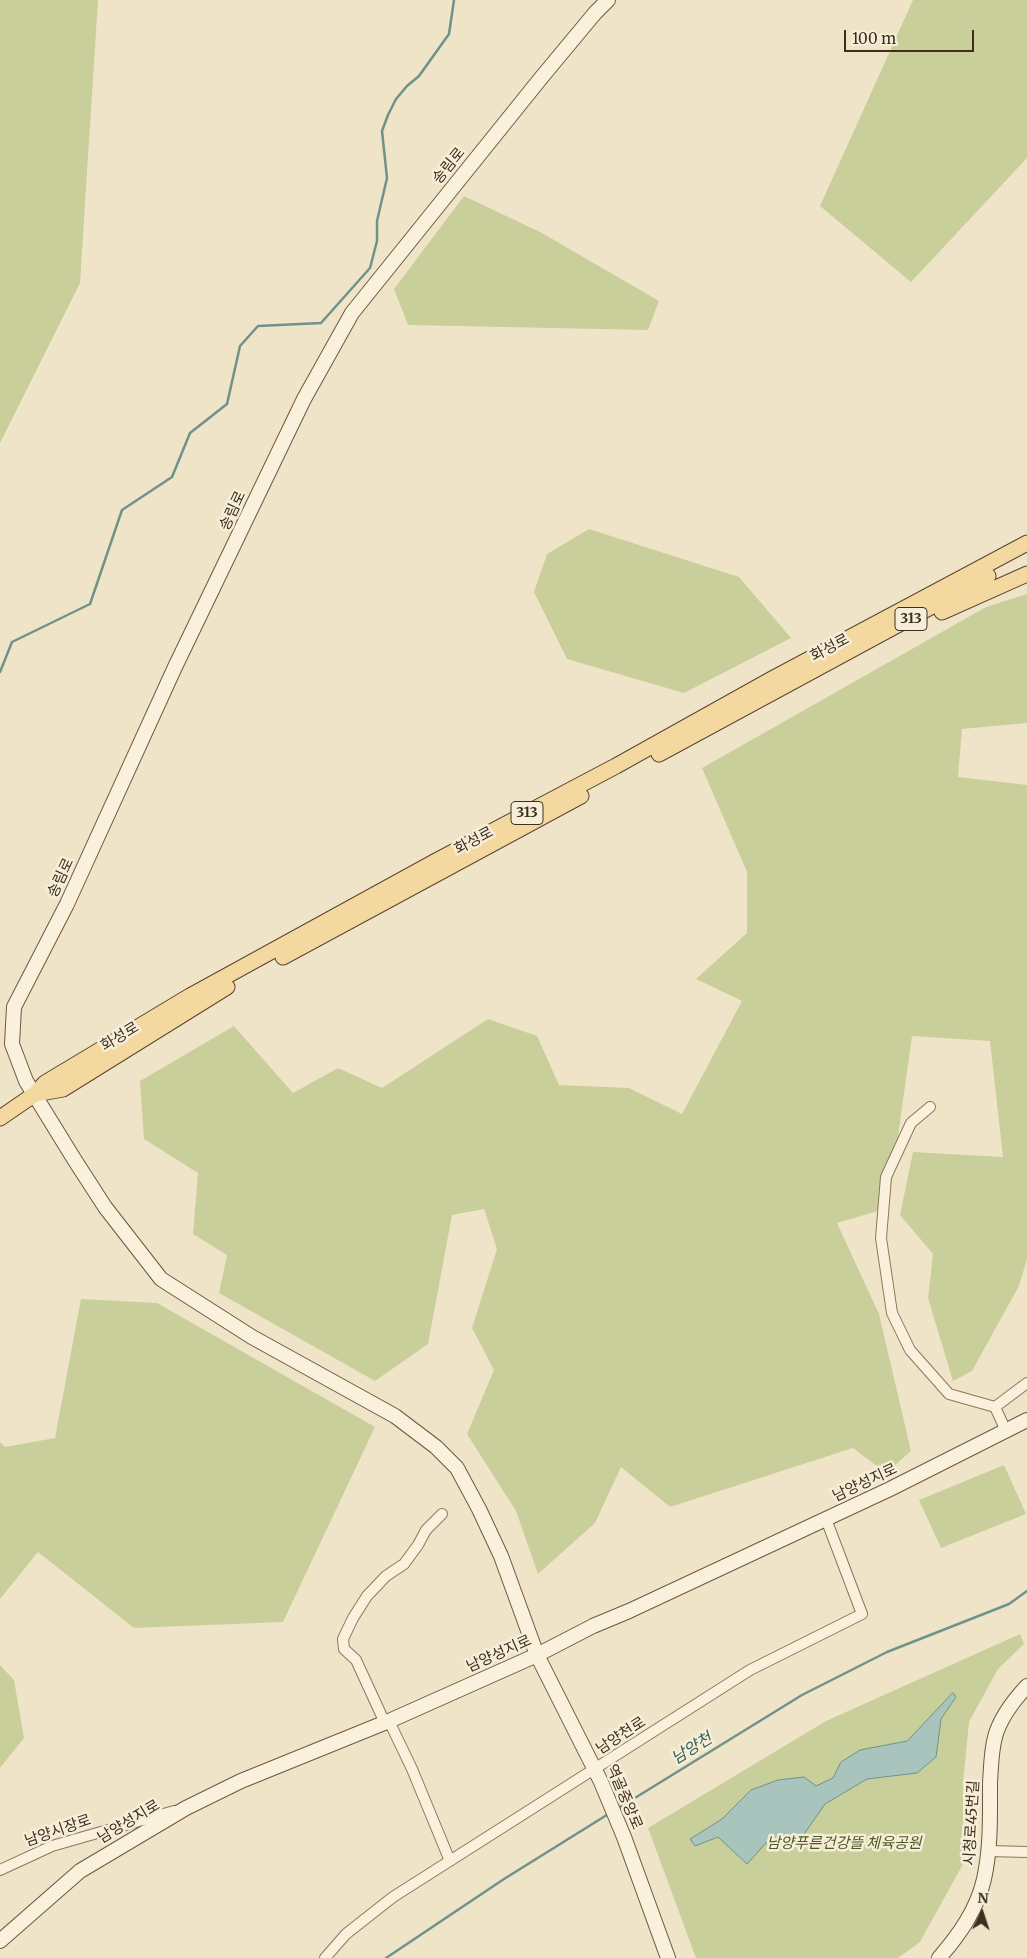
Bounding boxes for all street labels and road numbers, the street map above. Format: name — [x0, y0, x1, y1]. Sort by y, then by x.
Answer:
street label: 송림로 — [429, 144, 469, 188]
street label: 송림로 — [216, 488, 250, 534]
road number: 313 — [895, 608, 927, 630]
street label: 화성로 — [807, 630, 853, 666]
road number: 313 — [511, 801, 543, 824]
street label: 화성로 — [451, 823, 497, 859]
street label: 송림로 — [44, 855, 78, 901]
street label: 화성로 — [98, 1019, 142, 1055]
street label: 남양성지로 — [830, 1460, 900, 1506]
street label: 남양성지로 — [464, 1632, 534, 1676]
street label: 남양천로 — [593, 1713, 649, 1759]
street label: 역골중앙로 — [602, 1762, 646, 1832]
street label: 시청로45번길 — [961, 1780, 983, 1866]
street label: 남양성지로 — [95, 1797, 163, 1847]
street label: 남양시장로 — [22, 1811, 94, 1851]

